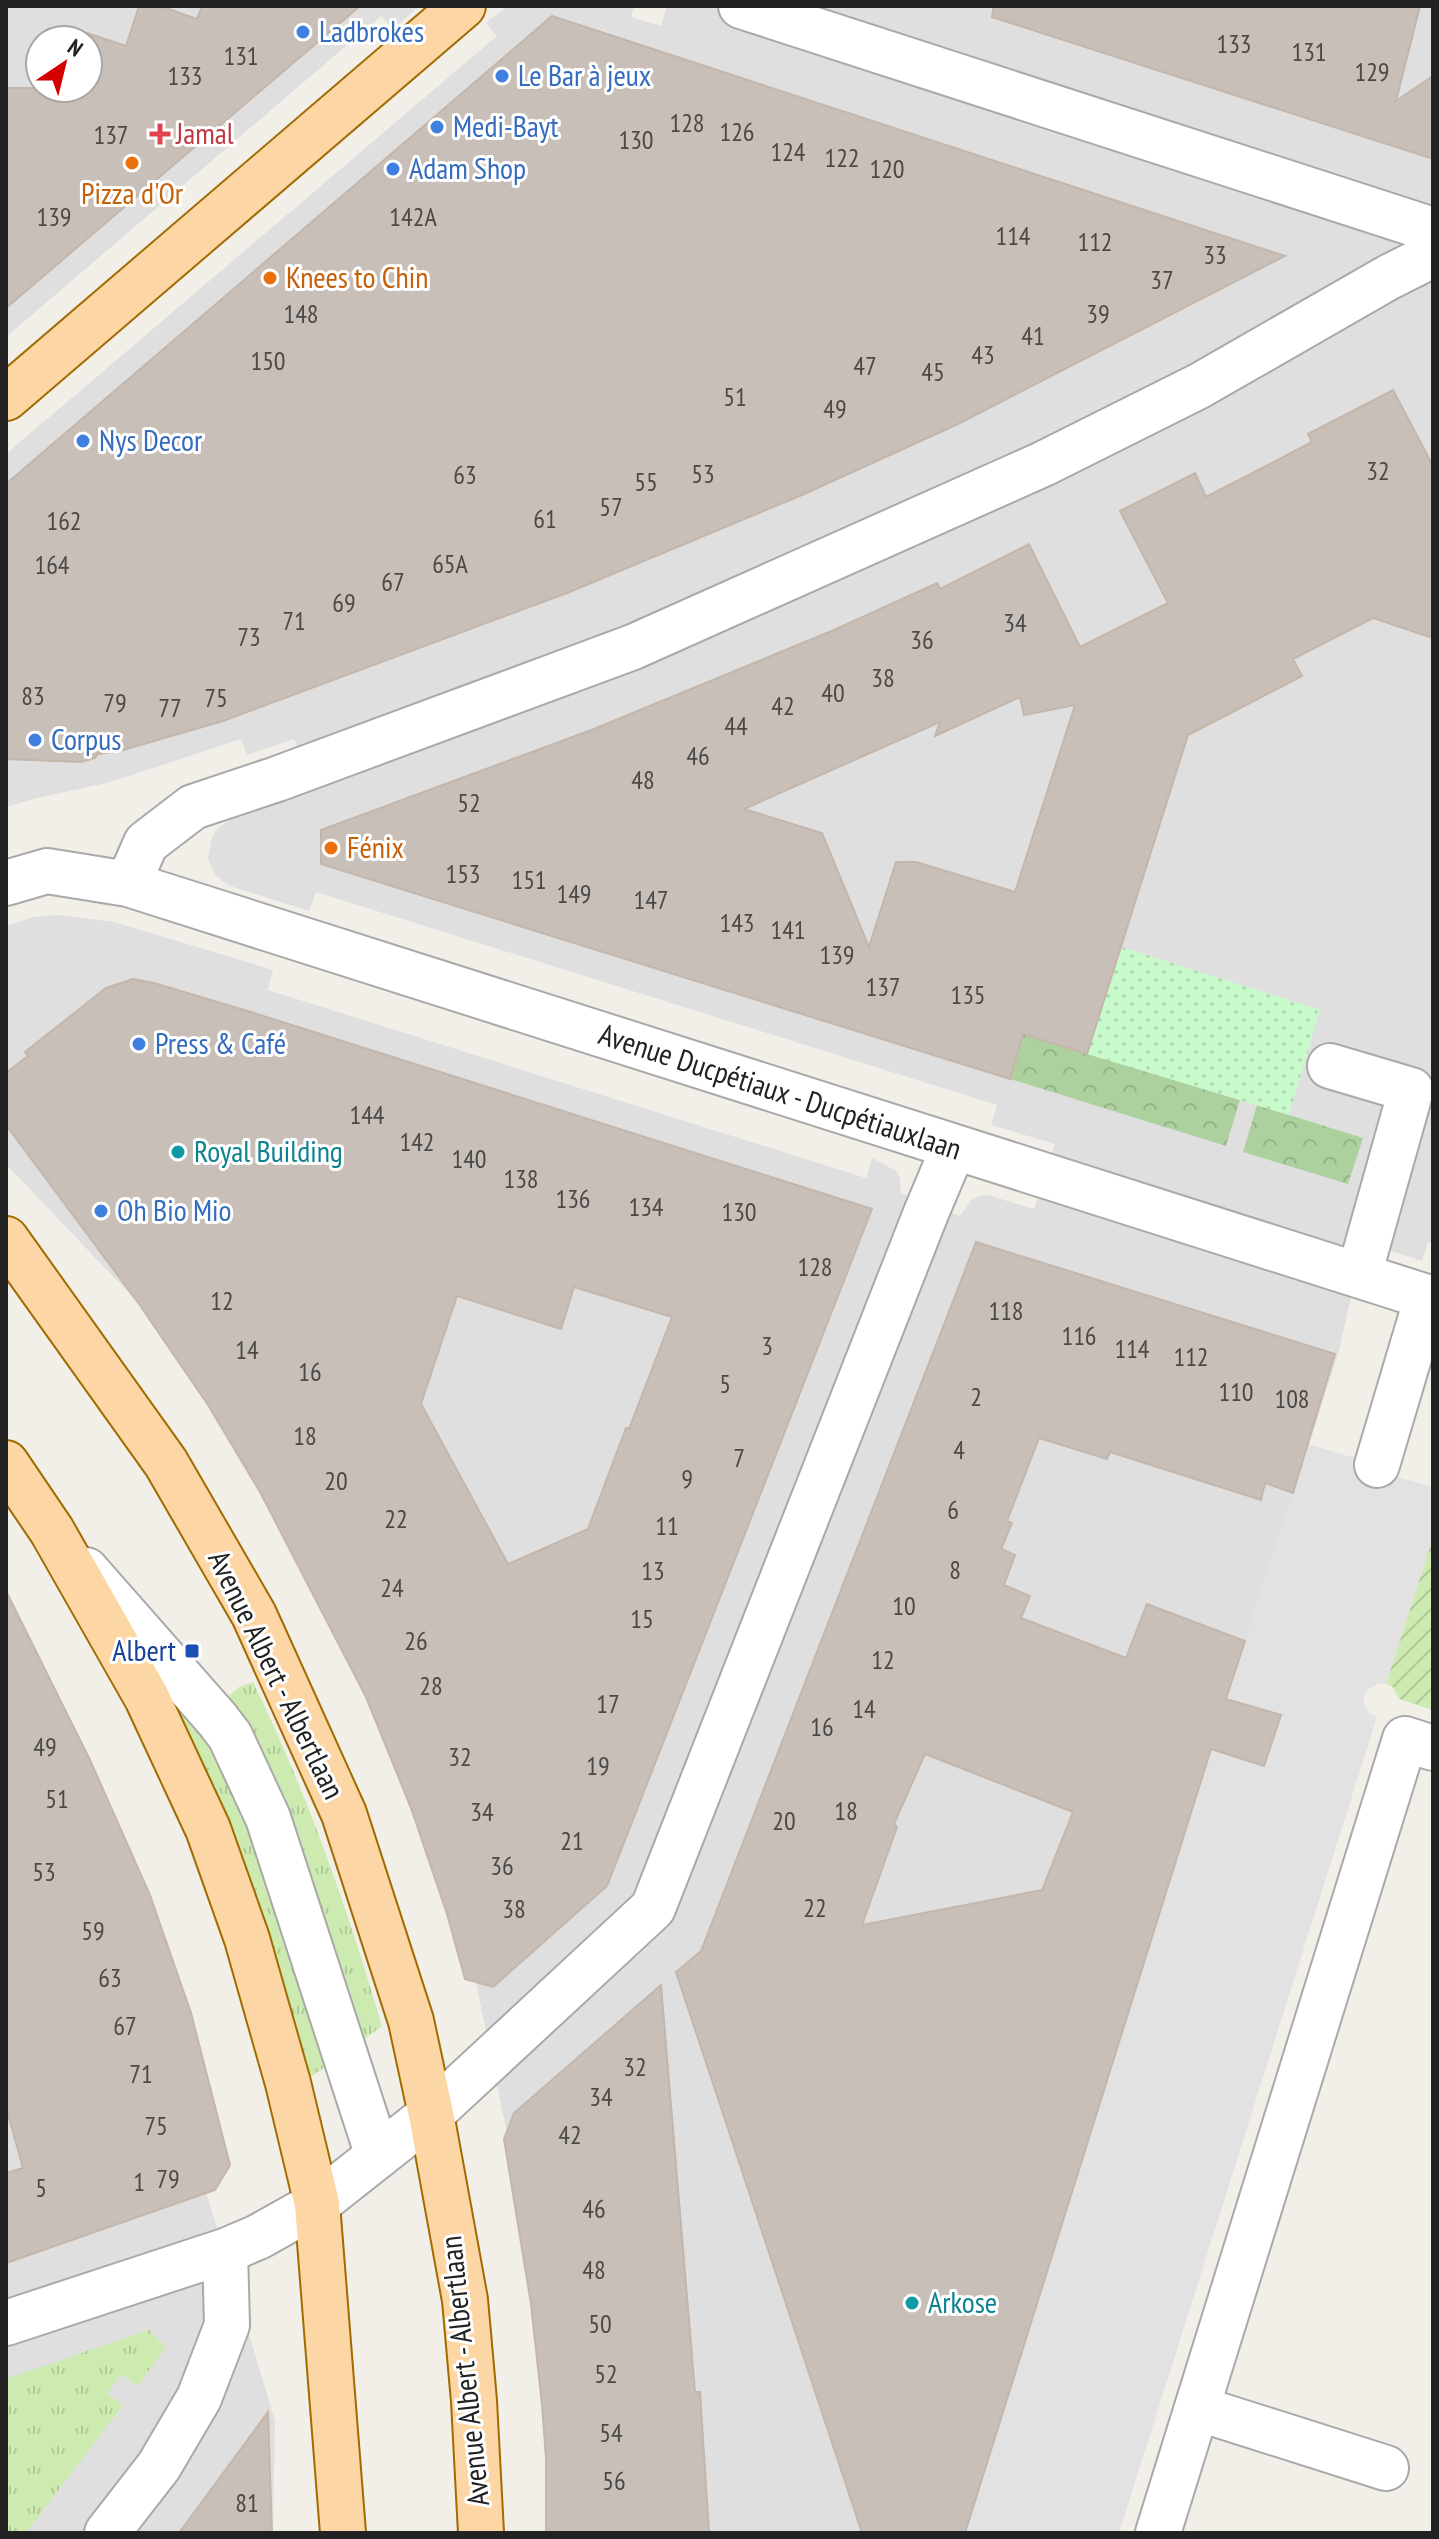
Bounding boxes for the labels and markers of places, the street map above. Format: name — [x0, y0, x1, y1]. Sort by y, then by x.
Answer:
place label: Ladbrokes — [319, 11, 424, 50]
marker: Ladbrokes — [294, 23, 312, 41]
place label: Le Bar à jeux — [518, 55, 651, 94]
marker: Le Bar à jeux — [493, 67, 511, 85]
place label: Medi-Bayt — [453, 106, 559, 145]
place label: Jamal — [175, 113, 234, 152]
marker: Medi-Bayt — [428, 118, 446, 136]
marker: Jamal — [151, 125, 169, 143]
place label: Adam Shop — [409, 148, 526, 187]
marker: Pizza d'Or — [123, 154, 141, 172]
marker: Adam Shop — [384, 160, 402, 178]
place label: Pizza d'Or — [81, 173, 184, 212]
place label: Knees to Chin — [286, 257, 428, 296]
marker: Knees to Chin — [261, 269, 279, 287]
place label: Nys Decor — [99, 420, 203, 459]
marker: Nys Decor — [74, 432, 92, 450]
place label: Corpus — [51, 719, 121, 758]
marker: Corpus — [26, 731, 44, 749]
place label: Fénix — [347, 827, 404, 866]
marker: Fénix — [322, 839, 340, 857]
place label: Press & Café — [155, 1023, 286, 1062]
marker: Press & Café — [130, 1035, 148, 1053]
place label: Royal Building — [194, 1131, 343, 1170]
marker: Royal Building — [169, 1143, 187, 1161]
place label: Oh Bio Mio — [117, 1190, 232, 1229]
marker: Oh Bio Mio — [92, 1202, 110, 1220]
place label: Albert — [112, 1630, 177, 1669]
marker: Albert — [183, 1642, 201, 1660]
place label: Arkose — [928, 2282, 997, 2321]
marker: Arkose — [903, 2294, 921, 2312]

